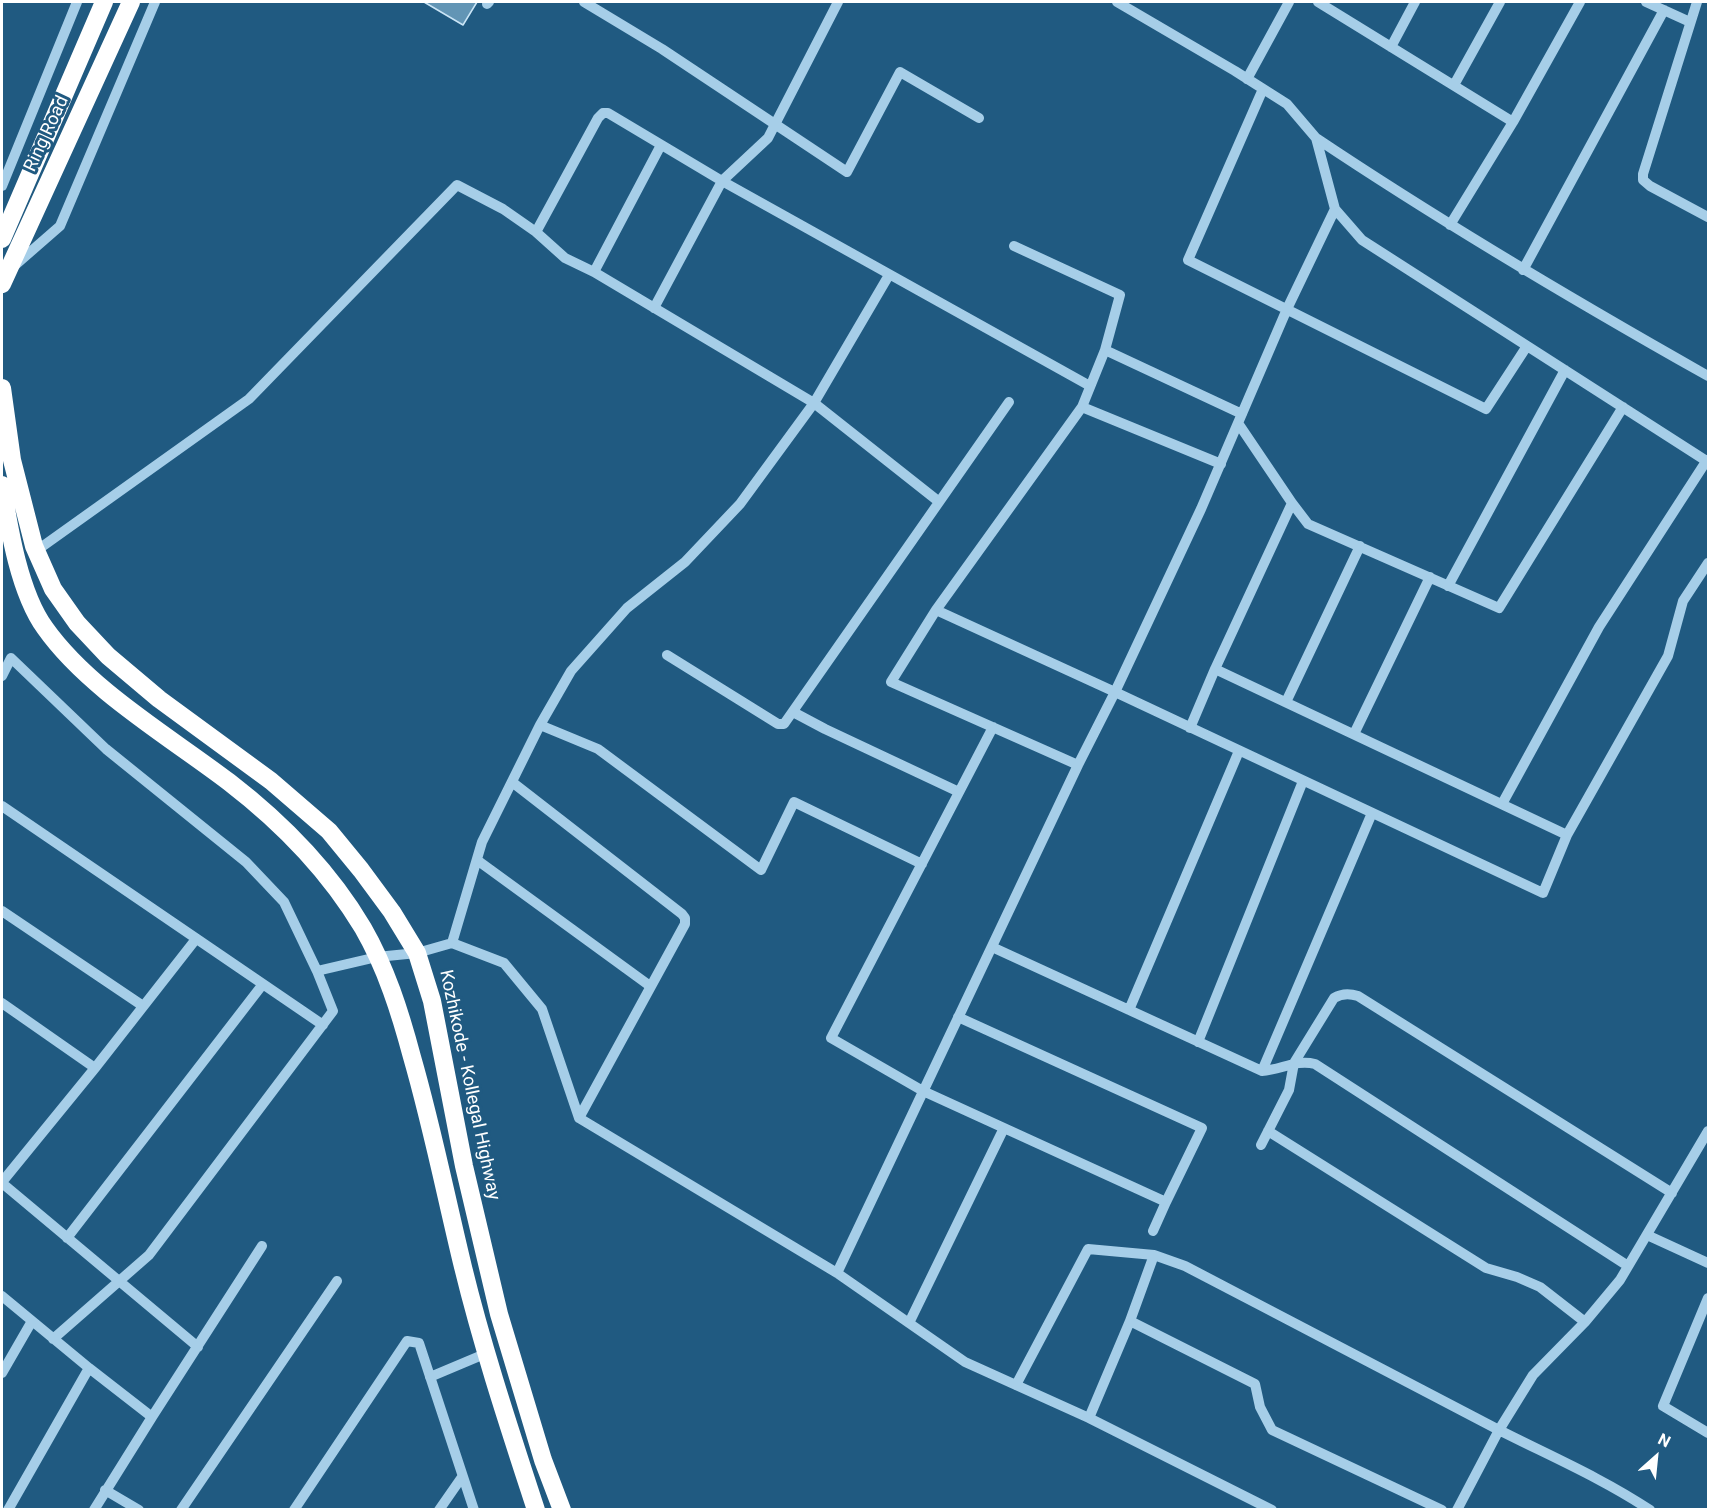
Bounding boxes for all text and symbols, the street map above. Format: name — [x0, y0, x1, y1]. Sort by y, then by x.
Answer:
street label: Ring Road — [20, 93, 74, 175]
street label: Kozhikode - Kollegal Highway — [434, 968, 504, 1202]
north arrow — [1626, 1427, 1686, 1487]
text: N — [1655, 1429, 1674, 1452]

